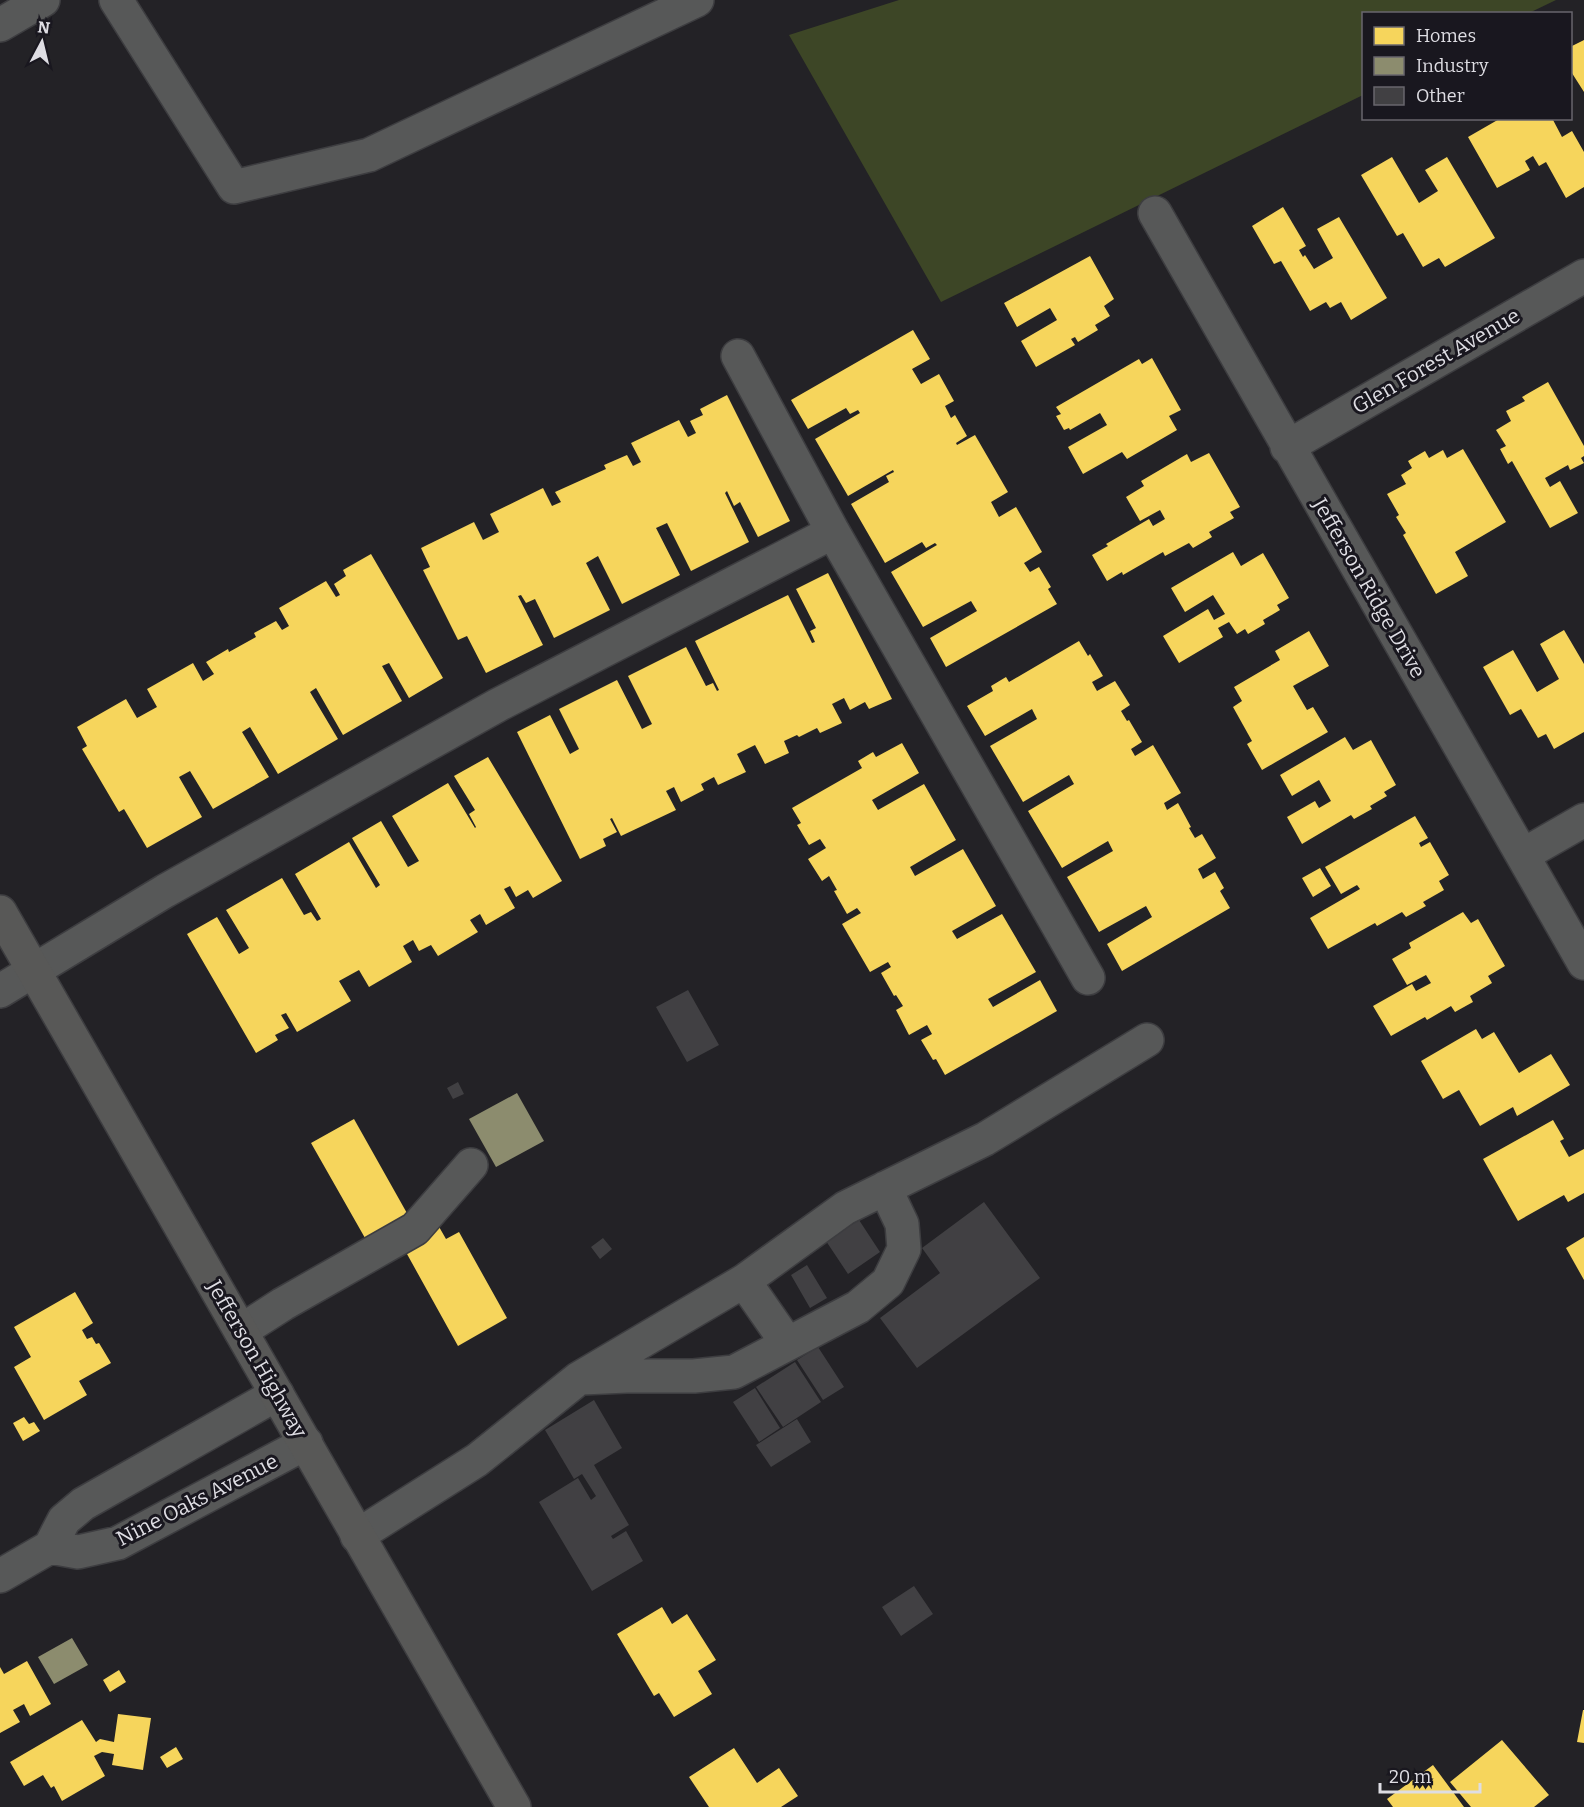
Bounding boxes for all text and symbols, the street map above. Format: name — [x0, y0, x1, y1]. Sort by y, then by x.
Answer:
north arrow — [12, 12, 72, 72]
legend — [1362, 12, 1572, 120]
text: N — [36, 17, 51, 38]
text: Homes — [1416, 25, 1476, 47]
text: Industry — [1416, 55, 1489, 77]
text: Other — [1416, 85, 1465, 107]
street label: Glen Forest Avenue — [1348, 302, 1524, 420]
street label: Jefferson Ridge Drive — [1306, 493, 1431, 683]
street label: Jefferson Highway — [201, 1275, 313, 1443]
street label: Nine Oaks Avenue — [112, 1448, 282, 1552]
scale bar — [1380, 1756, 1480, 1794]
text: 20 m — [1389, 1766, 1431, 1788]

